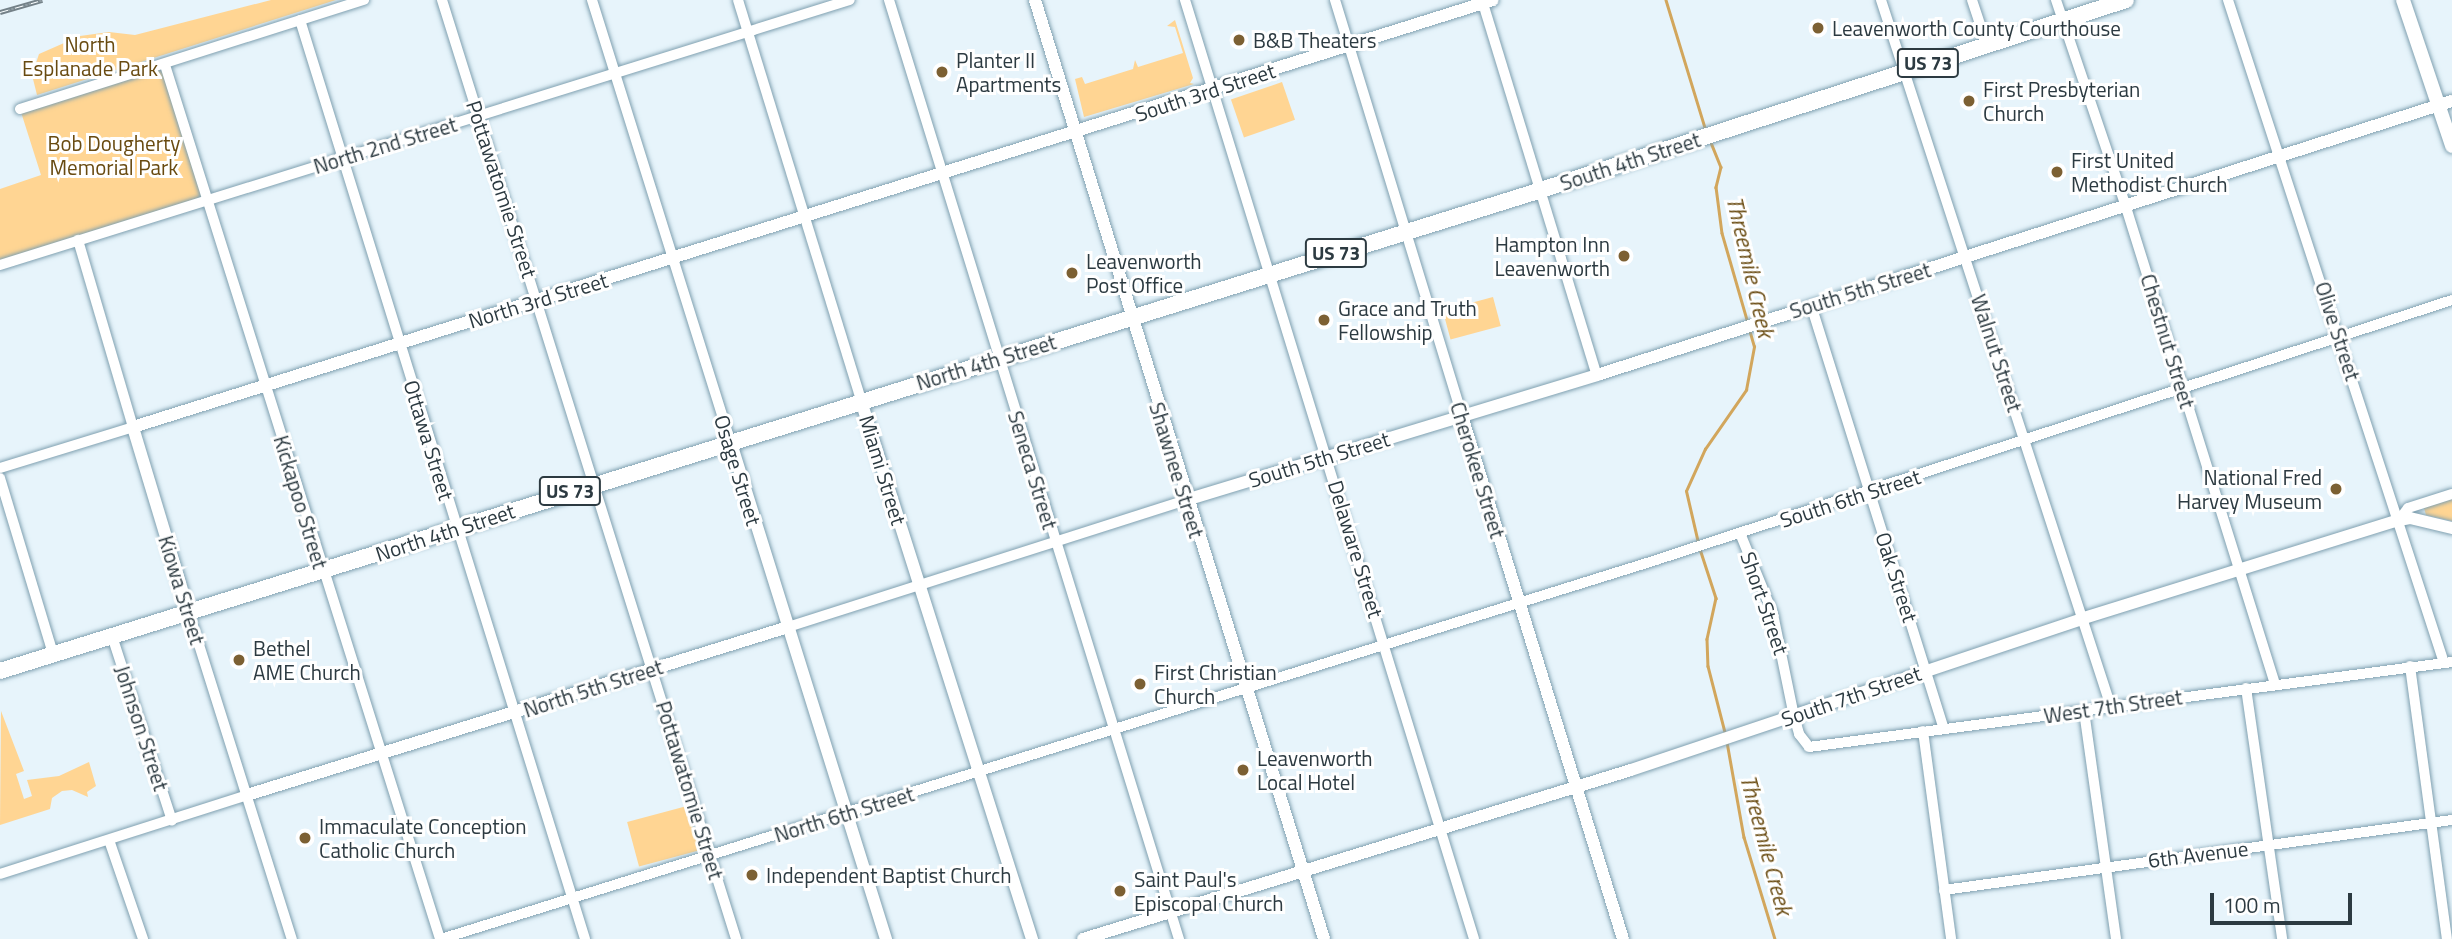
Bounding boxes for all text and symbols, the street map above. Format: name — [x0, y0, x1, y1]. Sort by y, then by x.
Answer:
place label: Leavenworth County Courthouse — [1832, 15, 2121, 41]
marker: Leavenworth County Courthouse — [1810, 20, 1826, 36]
place label: B&B Theaters — [1253, 27, 1376, 53]
park label: North Esplanade Park — [22, 31, 158, 81]
marker: B&B Theaters — [1231, 32, 1247, 48]
place label: Planter II Apartments — [956, 47, 1061, 97]
road number: US 73 — [1896, 48, 1960, 78]
street label: South 3rd Street — [1132, 58, 1278, 126]
marker: Planter II Apartments — [934, 64, 950, 80]
place label: First Presbyterian Church — [1983, 76, 2140, 126]
marker: First Presbyterian Church — [1961, 93, 1977, 109]
street label: Pottawatomie Street — [461, 97, 543, 281]
street label: North 2nd Street — [310, 111, 460, 179]
street label: South 4th Street — [1557, 126, 1703, 196]
park label: Bob Dougherty Memorial Park — [48, 130, 180, 180]
place label: First United Methodist Church — [2071, 147, 2228, 197]
marker: First United Methodist Church — [2049, 164, 2065, 180]
water label: Threemile Creek — [1720, 194, 1780, 340]
place label: Hampton Inn Leavenworth — [1494, 231, 1610, 281]
road number: US 73 — [1304, 238, 1368, 268]
place label: Leavenworth Post Office — [1086, 248, 1202, 298]
marker: Hampton Inn Leavenworth — [1616, 248, 1632, 264]
street label: South 5th Street — [1786, 257, 1934, 323]
marker: Leavenworth Post Office — [1064, 265, 1080, 281]
street label: North 3rd Street — [465, 267, 611, 333]
street label: Chestnut Street — [2136, 271, 2200, 411]
street label: Olive Street — [2310, 278, 2366, 384]
street label: Walnut Street — [1966, 291, 2028, 415]
place label: Grace and Truth Fellowship — [1338, 295, 1477, 345]
marker: Grace and Truth Fellowship — [1316, 312, 1332, 328]
street label: North 4th Street — [913, 329, 1059, 395]
street label: Ottawa Street — [399, 377, 459, 503]
street label: Shawnee Street — [1144, 399, 1210, 541]
street label: Cherokee Street — [1445, 399, 1511, 541]
street label: Seneca Street — [1003, 408, 1063, 532]
street label: Osage Street — [709, 412, 767, 528]
street label: Miami Street — [854, 412, 912, 528]
street label: South 5th Street — [1245, 426, 1393, 492]
street label: Kickapoo Street — [269, 432, 333, 572]
street label: South 6th Street — [1777, 463, 1923, 533]
place label: National Fred Harvey Museum — [2177, 464, 2322, 514]
road number: US 73 — [538, 476, 602, 506]
street label: Delaware Street — [1323, 477, 1389, 621]
marker: National Fred Harvey Museum — [2328, 481, 2344, 497]
street label: North 4th Street — [372, 498, 518, 566]
street label: Oak Street — [1871, 529, 1923, 625]
street label: Kiowa Street — [153, 532, 211, 648]
street label: Short Street — [1736, 548, 1794, 658]
place label: Bethel AME Church — [253, 635, 361, 685]
marker: Bethel AME Church — [231, 652, 247, 668]
street label: North 5th Street — [520, 654, 666, 722]
place label: First Christian Church — [1154, 659, 1277, 709]
street label: South 7th Street — [1778, 660, 1924, 732]
street label: Johnson Street — [110, 662, 174, 794]
marker: First Christian Church — [1132, 676, 1148, 692]
street label: West 7th Street — [2042, 684, 2184, 728]
street label: Pottawatomie Street — [651, 698, 729, 882]
place label: Leavenworth Local Hotel — [1257, 745, 1373, 795]
marker: Leavenworth Local Hotel — [1235, 762, 1251, 778]
water label: Threemile Creek — [1734, 772, 1798, 918]
street label: North 6th Street — [771, 781, 917, 847]
place label: Immaculate Conception Catholic Church — [319, 813, 527, 863]
marker: Immaculate Conception Catholic Church — [297, 830, 313, 846]
street label: 6th Avenue — [2146, 835, 2250, 873]
place label: Independent Baptist Church — [766, 862, 1012, 888]
place label: Saint Paul's Episcopal Church — [1134, 866, 1284, 916]
marker: Independent Baptist Church — [744, 867, 760, 883]
scale bar — [2214, 880, 2356, 924]
marker: Saint Paul's Episcopal Church — [1112, 883, 1128, 899]
text: 100 m — [2223, 889, 2280, 921]

